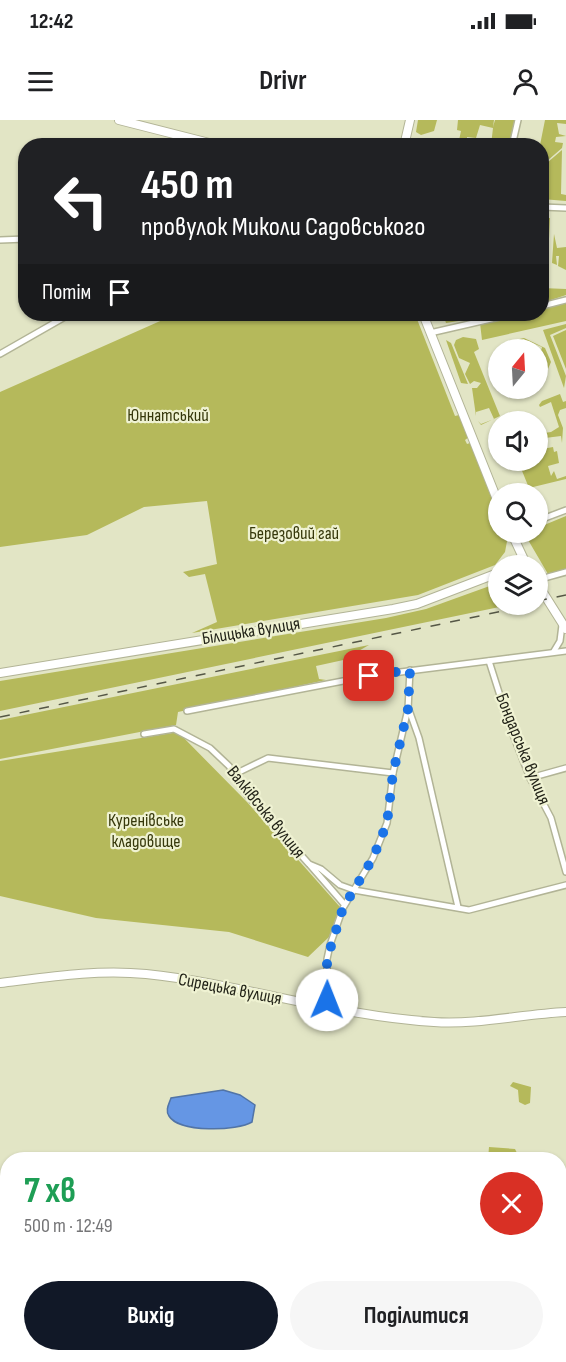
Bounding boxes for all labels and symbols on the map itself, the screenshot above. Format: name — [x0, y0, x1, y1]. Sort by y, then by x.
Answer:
north arrow — [488, 339, 548, 399]
park label: Юннатський — [127, 405, 209, 426]
park label: Березовий гай — [249, 523, 339, 544]
street label: Білицька вулиця — [200, 613, 302, 649]
pin — [343, 650, 394, 701]
street label: Бондарська вулиця — [491, 690, 555, 808]
street label: Валківська вулиця — [222, 762, 310, 862]
park label: Куренівське кладовище — [108, 810, 184, 852]
position arrow — [295, 968, 359, 1032]
street label: Сирецька вулиця — [177, 969, 283, 1009]

